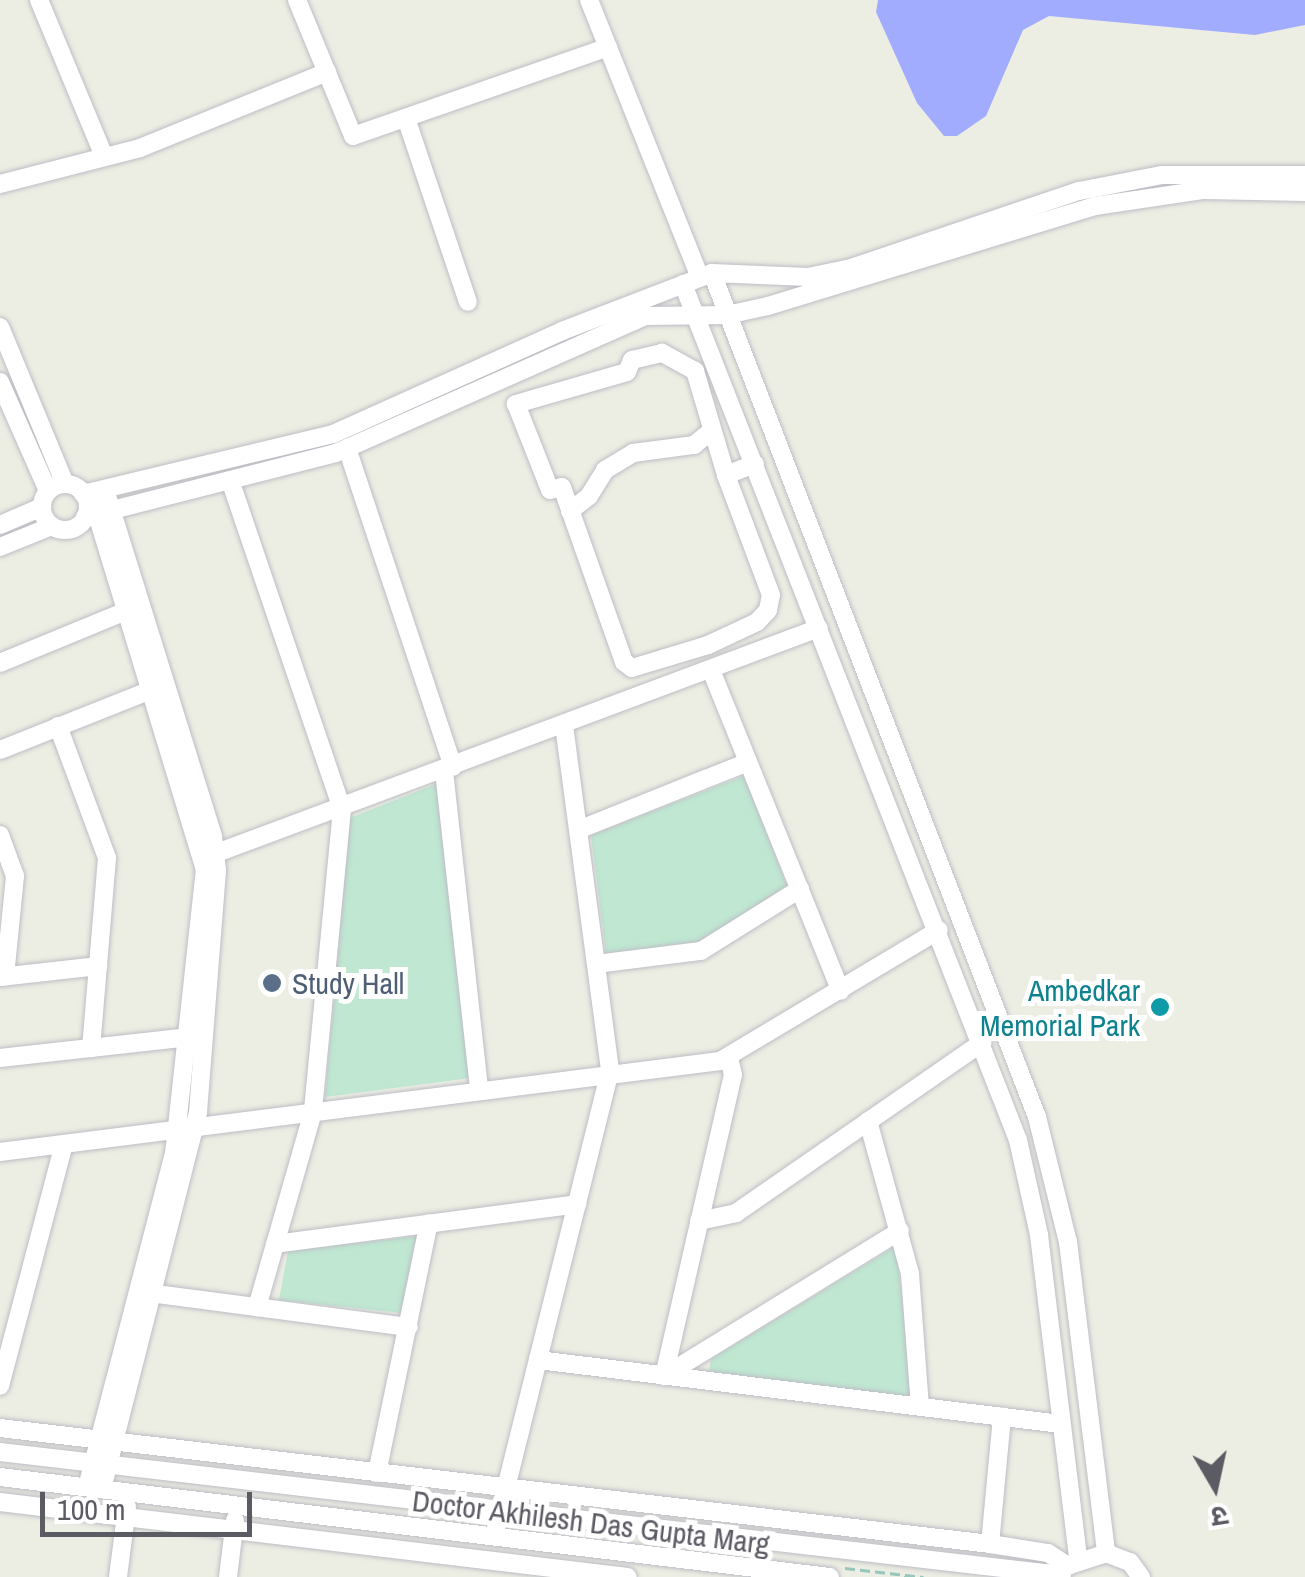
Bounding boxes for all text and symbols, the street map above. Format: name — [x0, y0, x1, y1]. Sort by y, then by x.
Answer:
place label: Study Hall — [292, 965, 404, 1001]
marker: Study Hall — [261, 972, 283, 994]
place label: Ambedkar Memorial Park — [980, 972, 1140, 1042]
marker: Ambedkar Memorial Park — [1149, 996, 1171, 1018]
north arrow — [1165, 1437, 1265, 1537]
scale bar — [45, 1472, 258, 1534]
street label: Doctor Akhilesh Das Gupta Marg — [410, 1482, 772, 1562]
text: 100 m — [57, 1489, 125, 1529]
text: उ — [1209, 1497, 1231, 1537]

